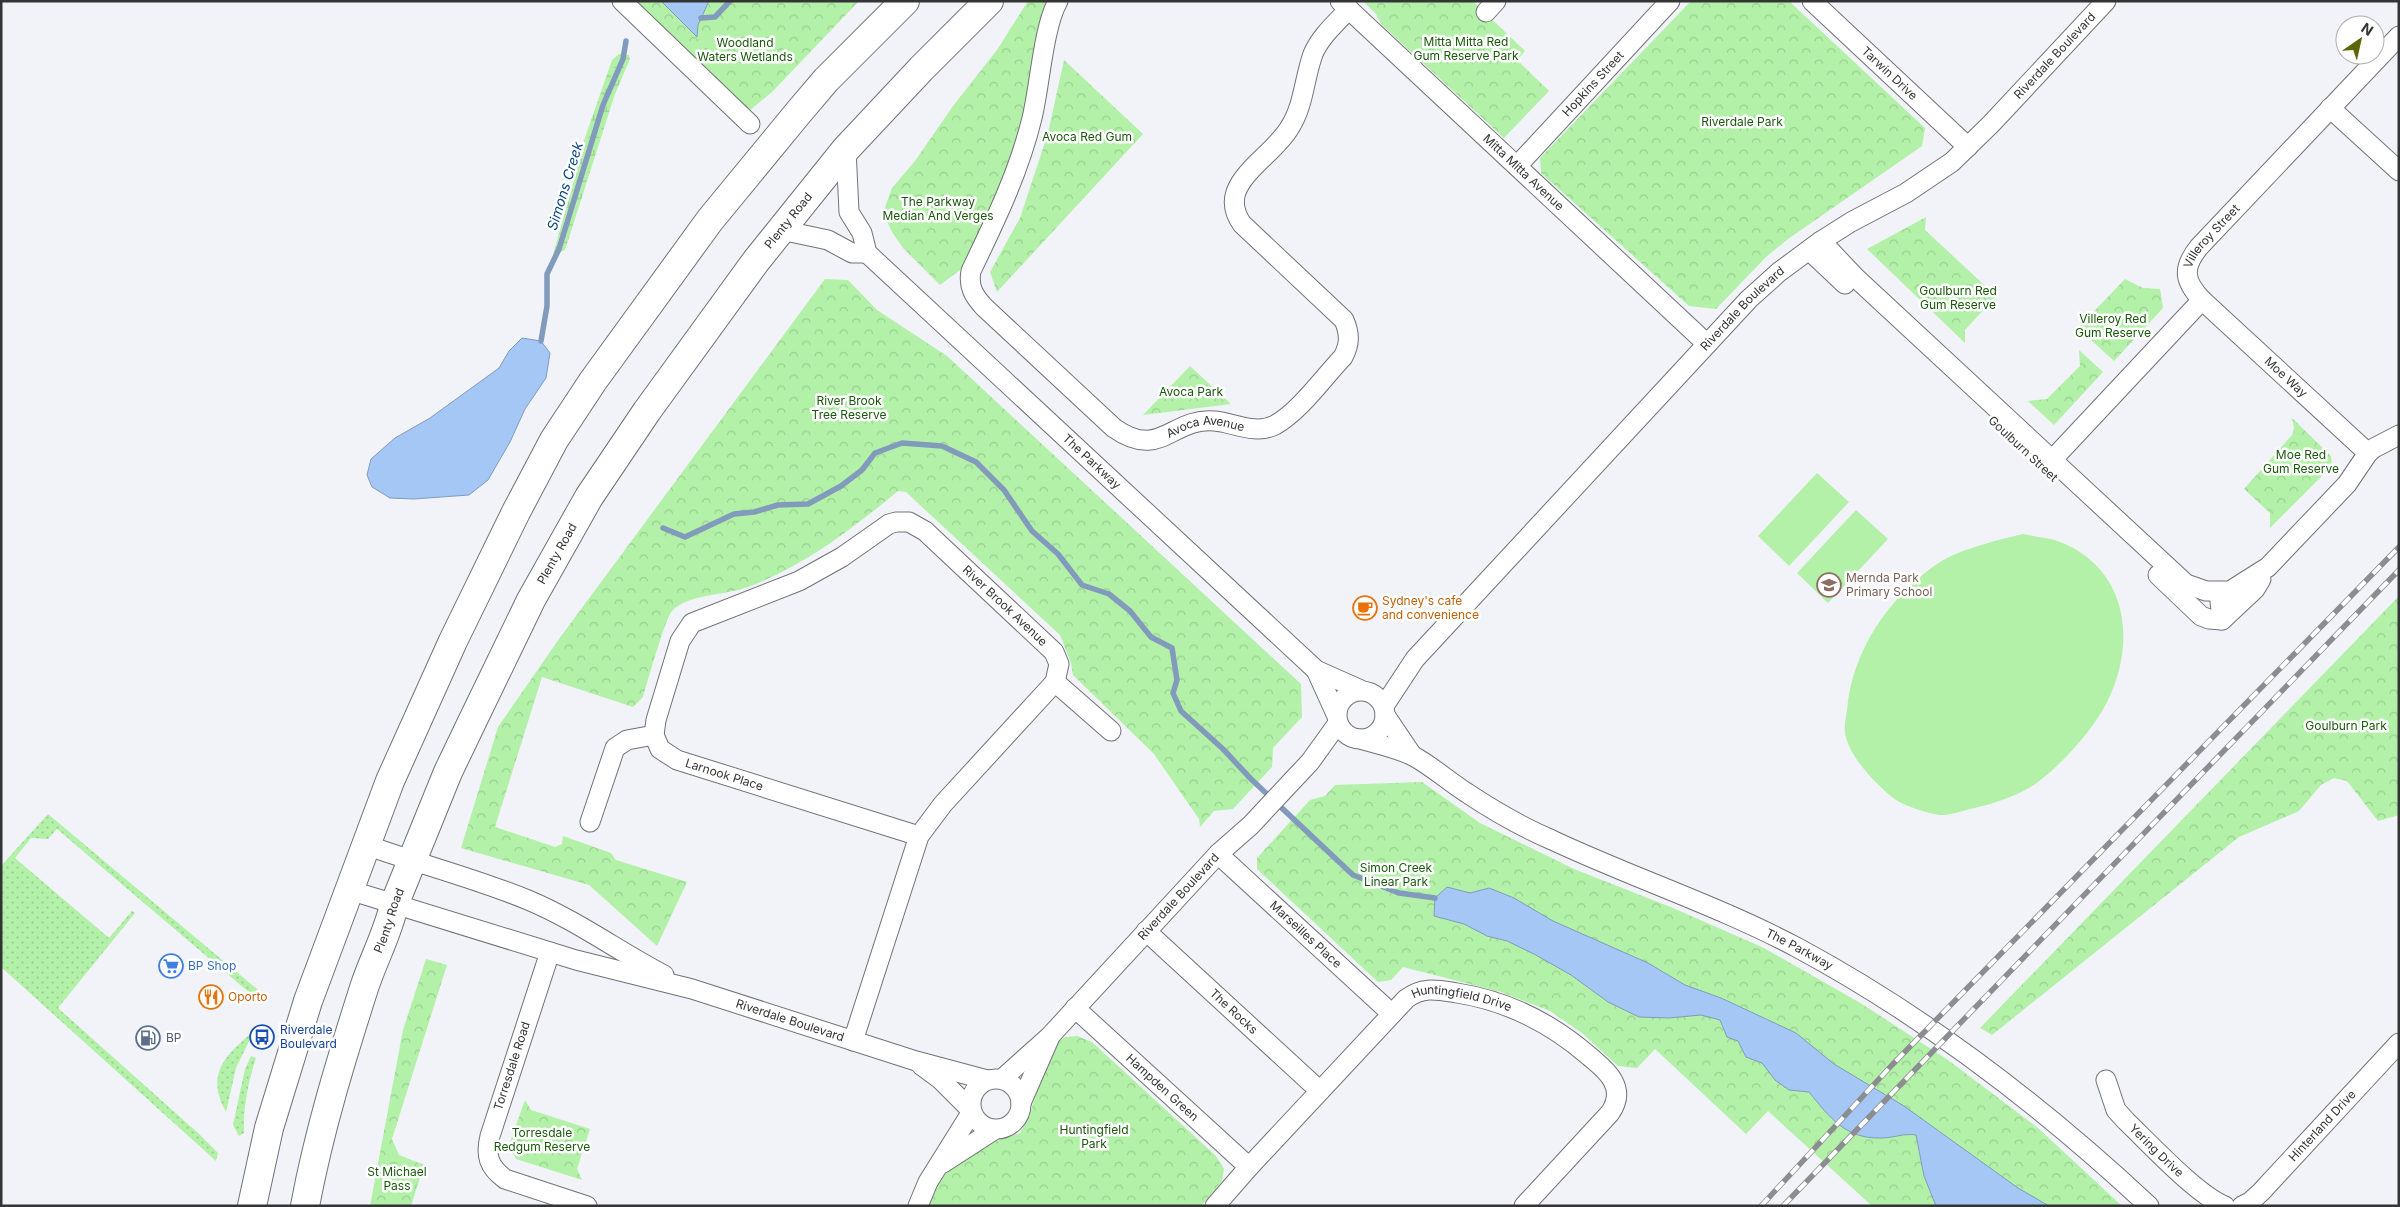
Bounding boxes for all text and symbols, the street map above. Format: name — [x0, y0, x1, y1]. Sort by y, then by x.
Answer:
street label: Riverdale Boulevard — [2010, 9, 2098, 102]
north arrow — [2335, 15, 2385, 65]
text: N — [2358, 19, 2377, 39]
park label: Mitta Mitta Red Gum Reserve Park — [1413, 34, 1519, 63]
park label: Woodland Waters Wetlands — [697, 35, 793, 64]
street label: Tarwin Drive — [1859, 43, 1921, 103]
street label: Hopkins Street — [1559, 48, 1627, 119]
park label: Riverdale Park — [1701, 114, 1783, 129]
park label: Avoca Red Gum — [1042, 129, 1132, 144]
street label: Mitta Mitta Avenue — [1480, 131, 1567, 213]
water label: Simons Creek — [543, 139, 586, 232]
street label: Plenty Road — [761, 189, 815, 251]
park label: The Parkway Median And Verges — [882, 194, 994, 223]
street label: Villeroy Street — [2180, 201, 2243, 270]
street label: Riverdale Boulevard — [1697, 263, 1787, 353]
park label: Goulburn Red Gum Reserve — [1919, 283, 1997, 312]
park label: Villeroy Red Gum Reserve — [2075, 311, 2151, 340]
street label: Moe Way — [2262, 353, 2311, 401]
park label: Avoca Park — [1159, 384, 1223, 399]
park label: River Brook Tree Reserve — [812, 393, 886, 422]
street label: Avoca Avenue — [1163, 413, 1246, 441]
street label: Goulburn Street — [1985, 413, 2061, 485]
street label: The Parkway — [1060, 431, 1124, 492]
park label: Moe Red Gum Reserve — [2263, 447, 2339, 476]
street label: Plenty Road — [533, 520, 580, 587]
street label: River Brook Avenue — [960, 562, 1051, 649]
place label: Mernda Park Primary School — [1846, 570, 1932, 599]
school or university icon: Mernda Park Primary School — [1816, 572, 1842, 598]
place label: Sydney's cafe and convenience — [1382, 593, 1479, 622]
cafe icon: Sydney's cafe and convenience — [1352, 595, 1378, 621]
park label: Goulburn Park — [2305, 718, 2387, 733]
street label: Larnook Place — [684, 755, 765, 794]
street label: Riverdale Boulevard — [1134, 850, 1222, 943]
park label: Simon Creek Linear Park — [1360, 860, 1433, 889]
street label: Plenty Road — [370, 886, 407, 955]
street label: Marseilles Place — [1267, 897, 1345, 971]
street label: The Parkway — [1763, 925, 1836, 973]
supermarket icon: BP Shop — [158, 953, 184, 979]
place label: BP Shop — [188, 958, 236, 973]
street label: Huntingfield Drive — [1409, 982, 1514, 1014]
restaurant icon: Oporto — [198, 984, 224, 1010]
street label: The Rocks — [1207, 985, 1261, 1037]
place label: Oporto — [228, 989, 267, 1004]
street label: Riverdale Boulevard — [734, 996, 846, 1044]
street label: Torresdale Road — [490, 1019, 533, 1112]
place label: Riverdale Boulevard — [280, 1022, 337, 1051]
bus stop icon: Riverdale Boulevard — [249, 1024, 275, 1050]
fuel station icon: BP — [135, 1025, 161, 1051]
place label: BP — [166, 1030, 182, 1045]
street label: Hampden Green — [1123, 1050, 1202, 1124]
street label: Hinterland Drive — [2285, 1087, 2359, 1164]
street label: Yering Drive — [2126, 1121, 2187, 1180]
park label: Huntingfield Park — [1060, 1122, 1128, 1151]
park label: Torresdale Redgum Reserve — [494, 1125, 590, 1154]
park label: St Michael Pass — [367, 1164, 427, 1193]

